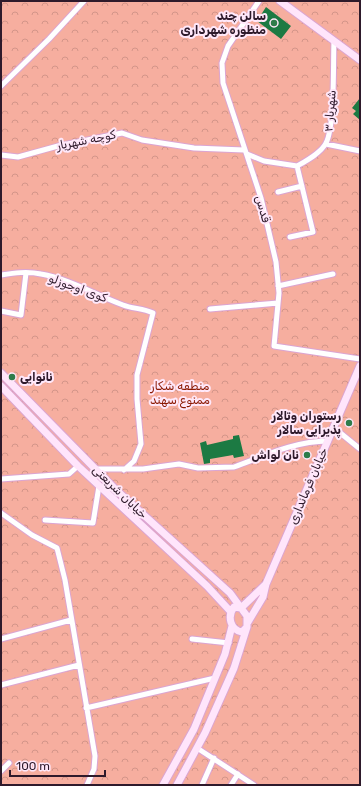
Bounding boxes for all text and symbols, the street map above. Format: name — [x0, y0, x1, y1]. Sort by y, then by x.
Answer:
place label: سالن چند منظوره شهرداری — [180, 9, 266, 37]
marker: سالن چند منظوره شهرداری — [269, 18, 279, 28]
street label: شهریار ۳ — [321, 89, 340, 133]
street label: کوچه شهریار — [54, 127, 118, 154]
street label: قدس — [253, 194, 273, 224]
street label: کوی اوجوزلو — [46, 271, 110, 306]
place label: نانوایی — [20, 370, 53, 384]
marker: نانوایی — [7, 372, 17, 382]
park label: منطقه شکار ممنوع سهند — [150, 379, 210, 409]
place label: رستوران وتالار پذیرایی سالار — [271, 409, 341, 439]
marker: رستوران وتالار پذیرایی سالار — [344, 418, 354, 428]
street label: خیابان فرمانداری — [286, 446, 331, 527]
place label: نان لواش — [252, 448, 299, 462]
marker: نان لواش — [302, 450, 312, 460]
street label: خیابان شریعتی — [89, 462, 150, 522]
scale bar — [10, 752, 105, 778]
text: 100 m — [16, 759, 50, 773]

